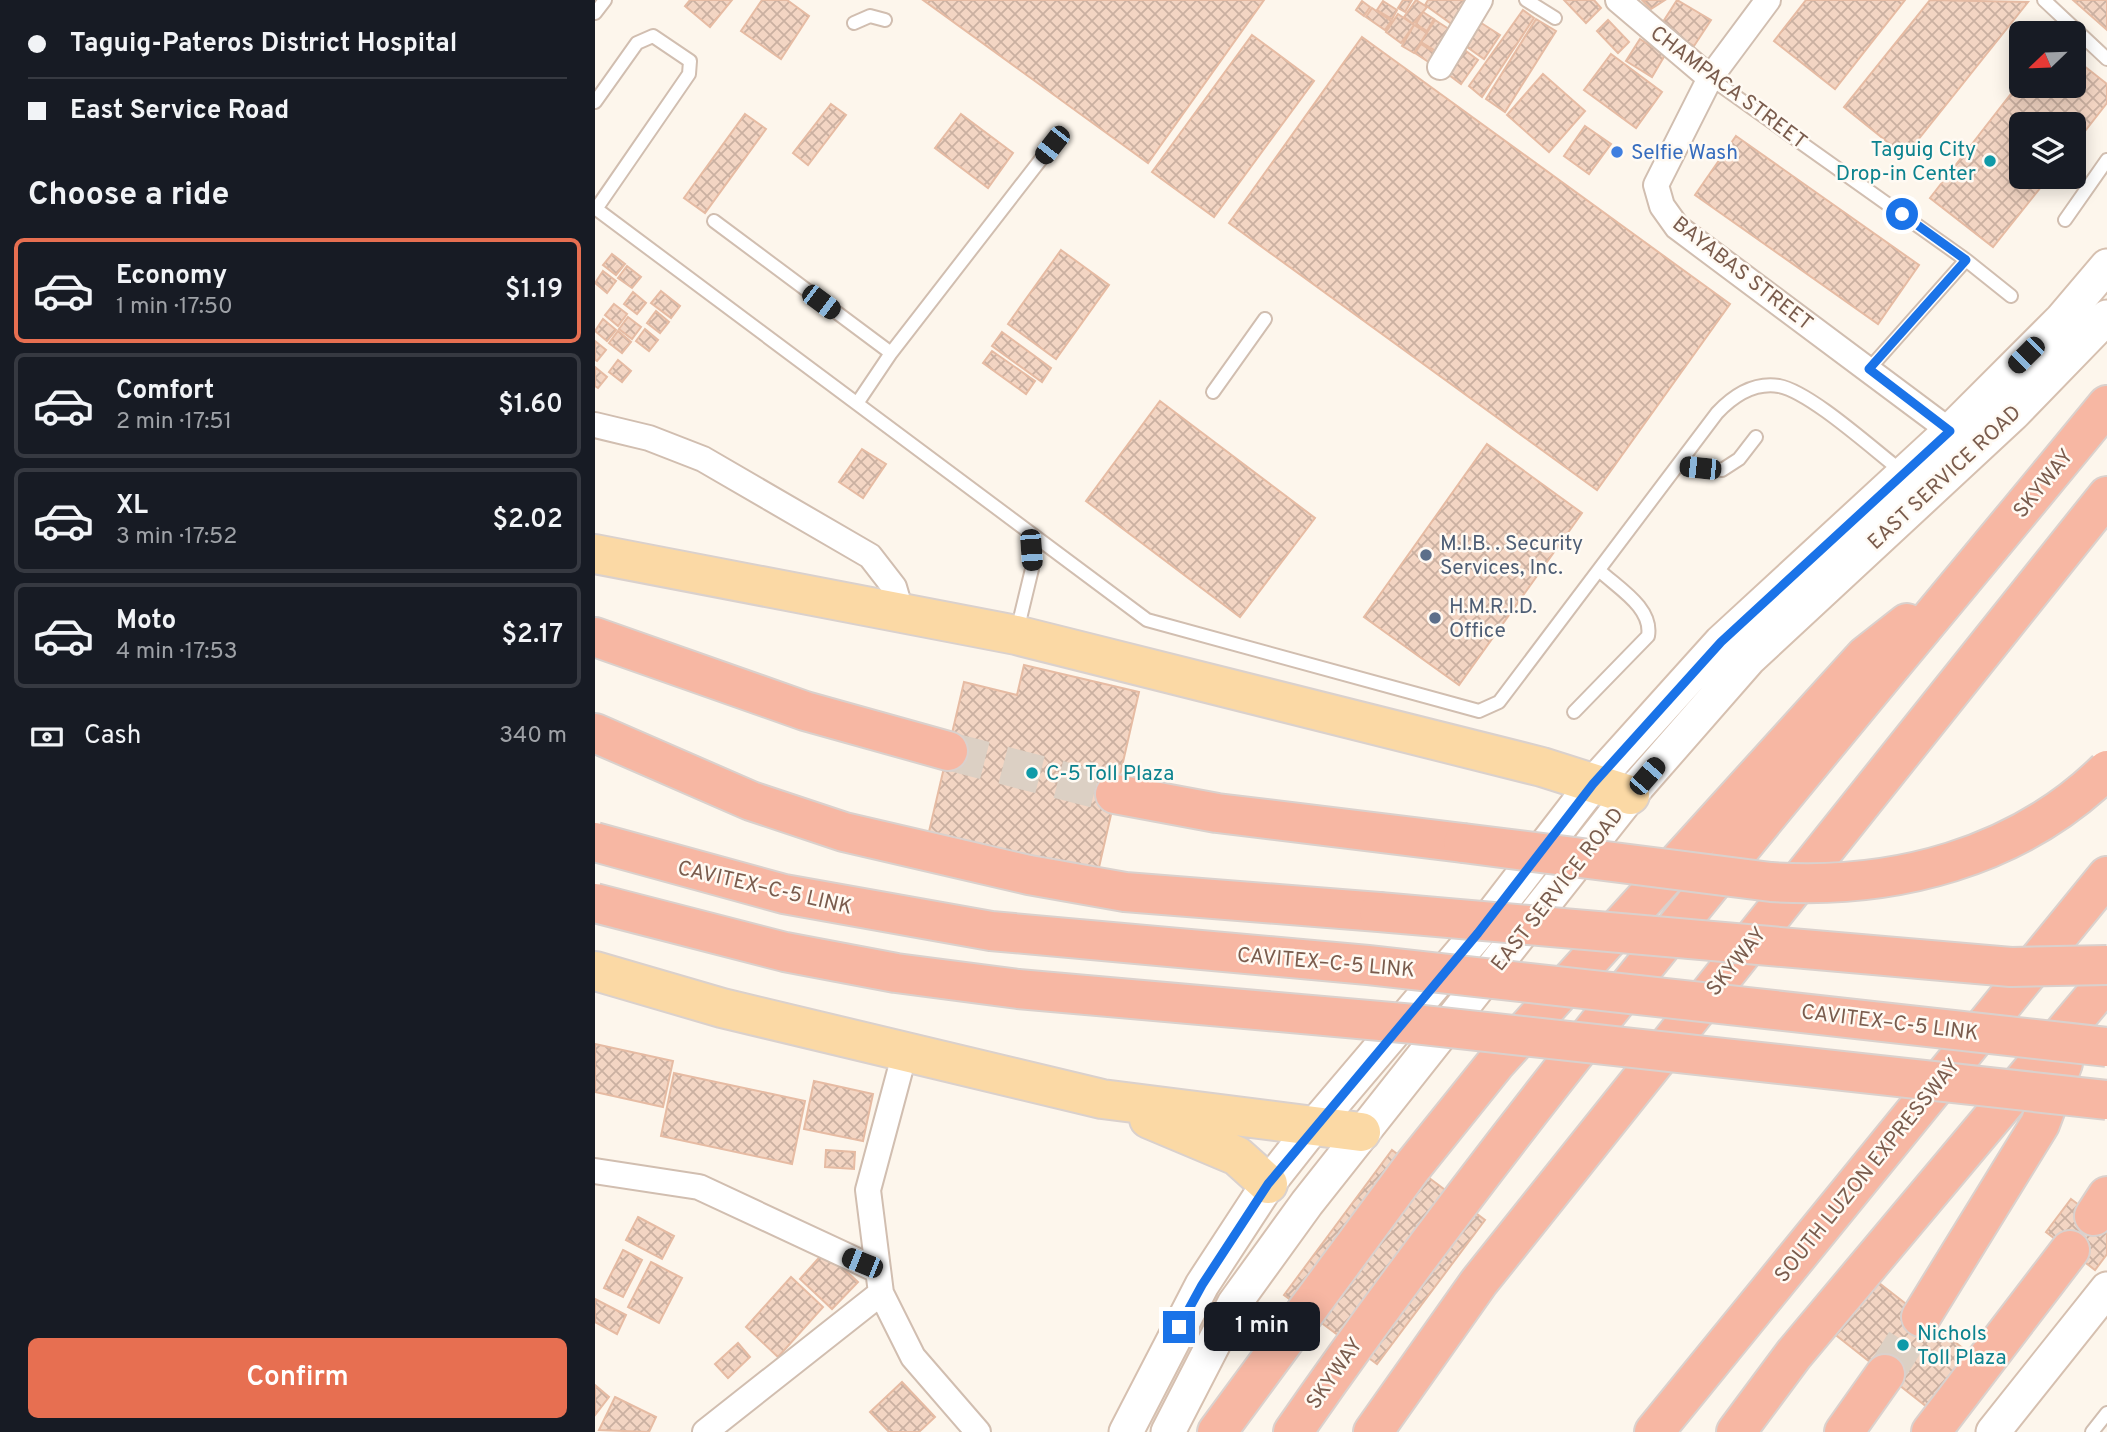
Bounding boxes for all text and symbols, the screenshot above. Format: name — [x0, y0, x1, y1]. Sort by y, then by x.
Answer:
street label: CHAMPACA STREET — [1644, 20, 1812, 156]
north arrow — [2009, 21, 2086, 98]
map controls — [2009, 21, 2086, 189]
text: Taguig-Pateros District Hospital — [70, 28, 457, 61]
text: East Service Road — [70, 95, 289, 128]
button: layers — [2009, 112, 2086, 189]
car — [1031, 122, 1074, 168]
place label: Taguig City Drop-in Center — [1836, 137, 1976, 188]
place label: Selfie Wash — [1631, 140, 1738, 167]
marker: Selfie Wash — [1609, 144, 1625, 160]
marker: Taguig City Drop-in Center — [1982, 153, 1998, 169]
text: Choose a ride — [28, 176, 229, 216]
route start — [1886, 198, 1918, 230]
street label: BAYABAS STREET — [1666, 211, 1818, 337]
icon: car — [32, 259, 95, 322]
text: Economy — [116, 260, 227, 293]
text: $1.19 — [505, 274, 563, 307]
car — [798, 281, 845, 323]
text: 1 min · 17:50 — [116, 293, 233, 322]
car — [2004, 333, 2049, 377]
icon: car — [32, 374, 95, 437]
text: Comfort — [116, 375, 214, 408]
text: $1.60 — [498, 389, 563, 422]
street label: EAST SERVICE ROAD — [1862, 400, 2028, 556]
text: 2 min · 17:51 — [116, 408, 232, 437]
street label: SKYWAY — [2008, 444, 2080, 524]
car — [1679, 455, 1722, 481]
icon: car — [32, 489, 95, 552]
text: XL — [116, 490, 148, 523]
text: $2.02 — [493, 504, 563, 537]
text: 3 min · 17:52 — [116, 523, 237, 552]
car — [1020, 528, 1043, 572]
place label: M.I.B. . Security Services, Inc. — [1440, 531, 1583, 582]
marker: M.I.B. . Security Services, Inc. — [1418, 547, 1434, 563]
place label: H.M.R.I.D. Office — [1449, 594, 1537, 645]
icon: car — [32, 604, 95, 667]
text: Moto — [116, 605, 176, 638]
marker: H.M.R.I.D. Office — [1427, 610, 1443, 626]
text: $2.17 — [501, 619, 563, 652]
text: 4 min · 17:53 — [116, 638, 238, 667]
icon: cash — [28, 718, 66, 756]
text: Cash — [84, 720, 141, 753]
text: 340 m — [499, 722, 567, 751]
car — [1626, 753, 1669, 799]
place label: C-5 Toll Plaza — [1046, 761, 1174, 788]
marker: C-5 Toll Plaza — [1024, 765, 1040, 781]
street label: EAST SERVICE ROAD — [1486, 803, 1631, 977]
street label: CAVITEX–C-5 LINK — [675, 855, 855, 922]
street label: SKYWAY — [1701, 922, 1773, 1002]
street label: CAVITEX–C-5 LINK — [1236, 942, 1416, 985]
street label: CAVITEX–C-5 LINK — [1800, 999, 1980, 1048]
street label: SOUTH LUZON EXPRESSWAY — [1769, 1053, 1967, 1289]
car — [839, 1245, 886, 1281]
callout: 1 min — [1203, 1302, 1319, 1352]
route end — [1163, 1311, 1195, 1343]
text: 1 min — [1235, 1312, 1289, 1341]
place label: Nichols Toll Plaza — [1917, 1321, 2006, 1372]
street label: SKYWAY — [1301, 1333, 1370, 1415]
marker: Nichols Toll Plaza — [1895, 1337, 1911, 1353]
button: Confirm — [28, 1338, 567, 1418]

